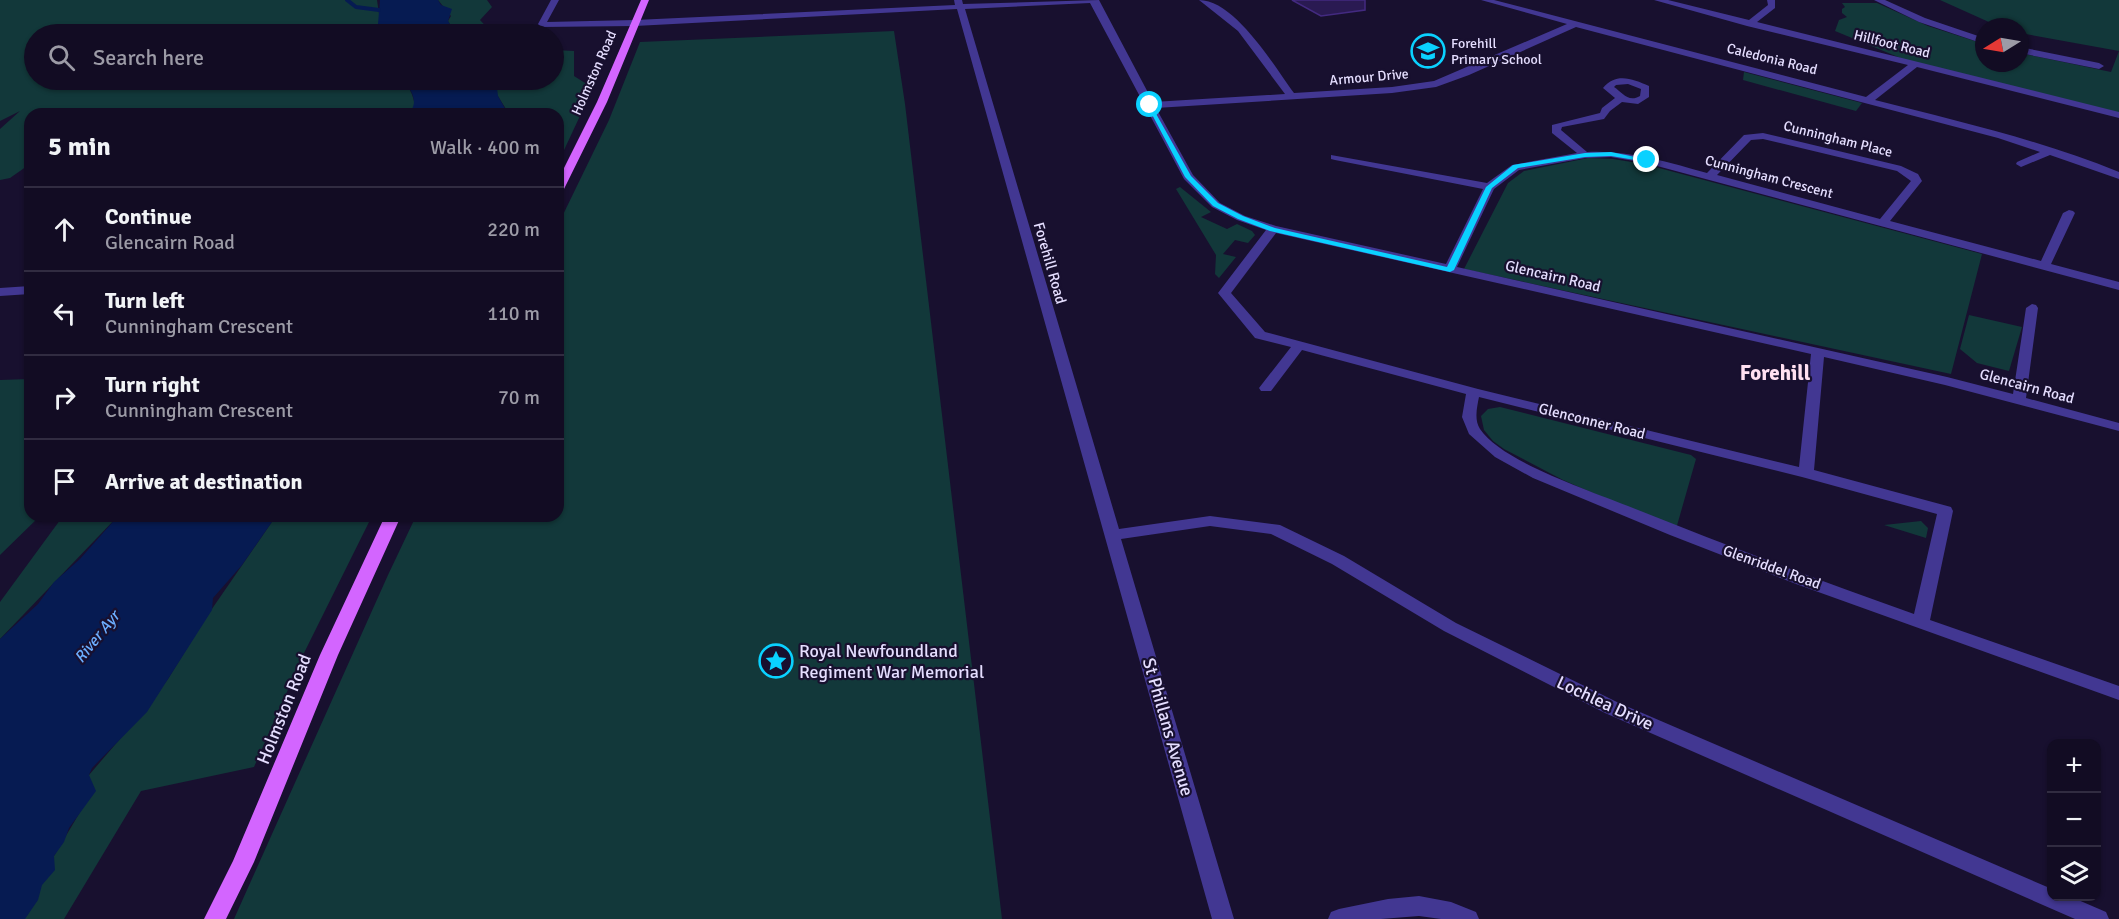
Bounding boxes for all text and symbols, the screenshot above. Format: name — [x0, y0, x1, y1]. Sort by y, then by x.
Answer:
north arrow — [1975, 18, 2029, 72]
search box — [24, 24, 564, 90]
street label: Hillfoot Road — [1852, 26, 1932, 62]
street label: Holmston Road — [568, 28, 620, 118]
school or university icon: Forehill Primary School — [1410, 33, 1446, 69]
place label: Forehill Primary School — [1451, 35, 1542, 68]
street label: Caledonia Road — [1725, 40, 1819, 78]
icon: search — [45, 41, 78, 74]
text: Search here — [93, 44, 204, 71]
street label: Armour Drive — [1329, 65, 1409, 89]
route start — [1136, 91, 1162, 117]
street label: Cunningham Place — [1782, 117, 1894, 161]
text: 5 min — [48, 131, 111, 163]
text: Walk · 400 m — [430, 135, 540, 160]
route end — [1633, 146, 1659, 172]
street label: Cunningham Crescent — [1703, 152, 1835, 202]
text: Continue — [105, 203, 192, 230]
icon: ahead — [48, 213, 81, 246]
text: 220 m — [487, 217, 540, 242]
street label: Forehill Road — [1030, 220, 1070, 306]
text: Glencairn Road — [105, 230, 235, 255]
street label: Glencairn Road — [1503, 256, 1603, 296]
text: Turn left — [105, 287, 185, 314]
icon: left — [48, 297, 81, 330]
text: 110 m — [487, 301, 540, 326]
text: Cunningham Crescent — [105, 314, 293, 339]
district label: Forehill — [1740, 360, 1811, 386]
street label: Glencairn Road — [1978, 365, 2076, 407]
text: Turn right — [105, 371, 200, 398]
icon: right — [48, 381, 81, 414]
text: 70 m — [498, 385, 540, 410]
text: Cunningham Crescent — [105, 398, 293, 423]
street label: Glenconner Road — [1537, 399, 1647, 443]
icon: arrive — [48, 465, 81, 498]
text: Arrive at destination — [105, 468, 302, 495]
street label: Glenriddel Road — [1721, 541, 1823, 593]
water label: River Ayr — [70, 605, 125, 667]
place label: Royal Newfoundland Regiment War Memorial — [799, 640, 984, 683]
place icon: Royal Newfoundland Regiment War Memorial — [758, 643, 794, 679]
street label: Holmston Road — [252, 651, 316, 767]
street label: St Phillans Avenue — [1138, 655, 1198, 799]
street label: Lochlea Drive — [1553, 671, 1657, 735]
map controls — [2047, 739, 2101, 901]
button: + — [2047, 739, 2101, 793]
button: − — [2047, 793, 2101, 847]
button: layers — [2047, 847, 2101, 901]

